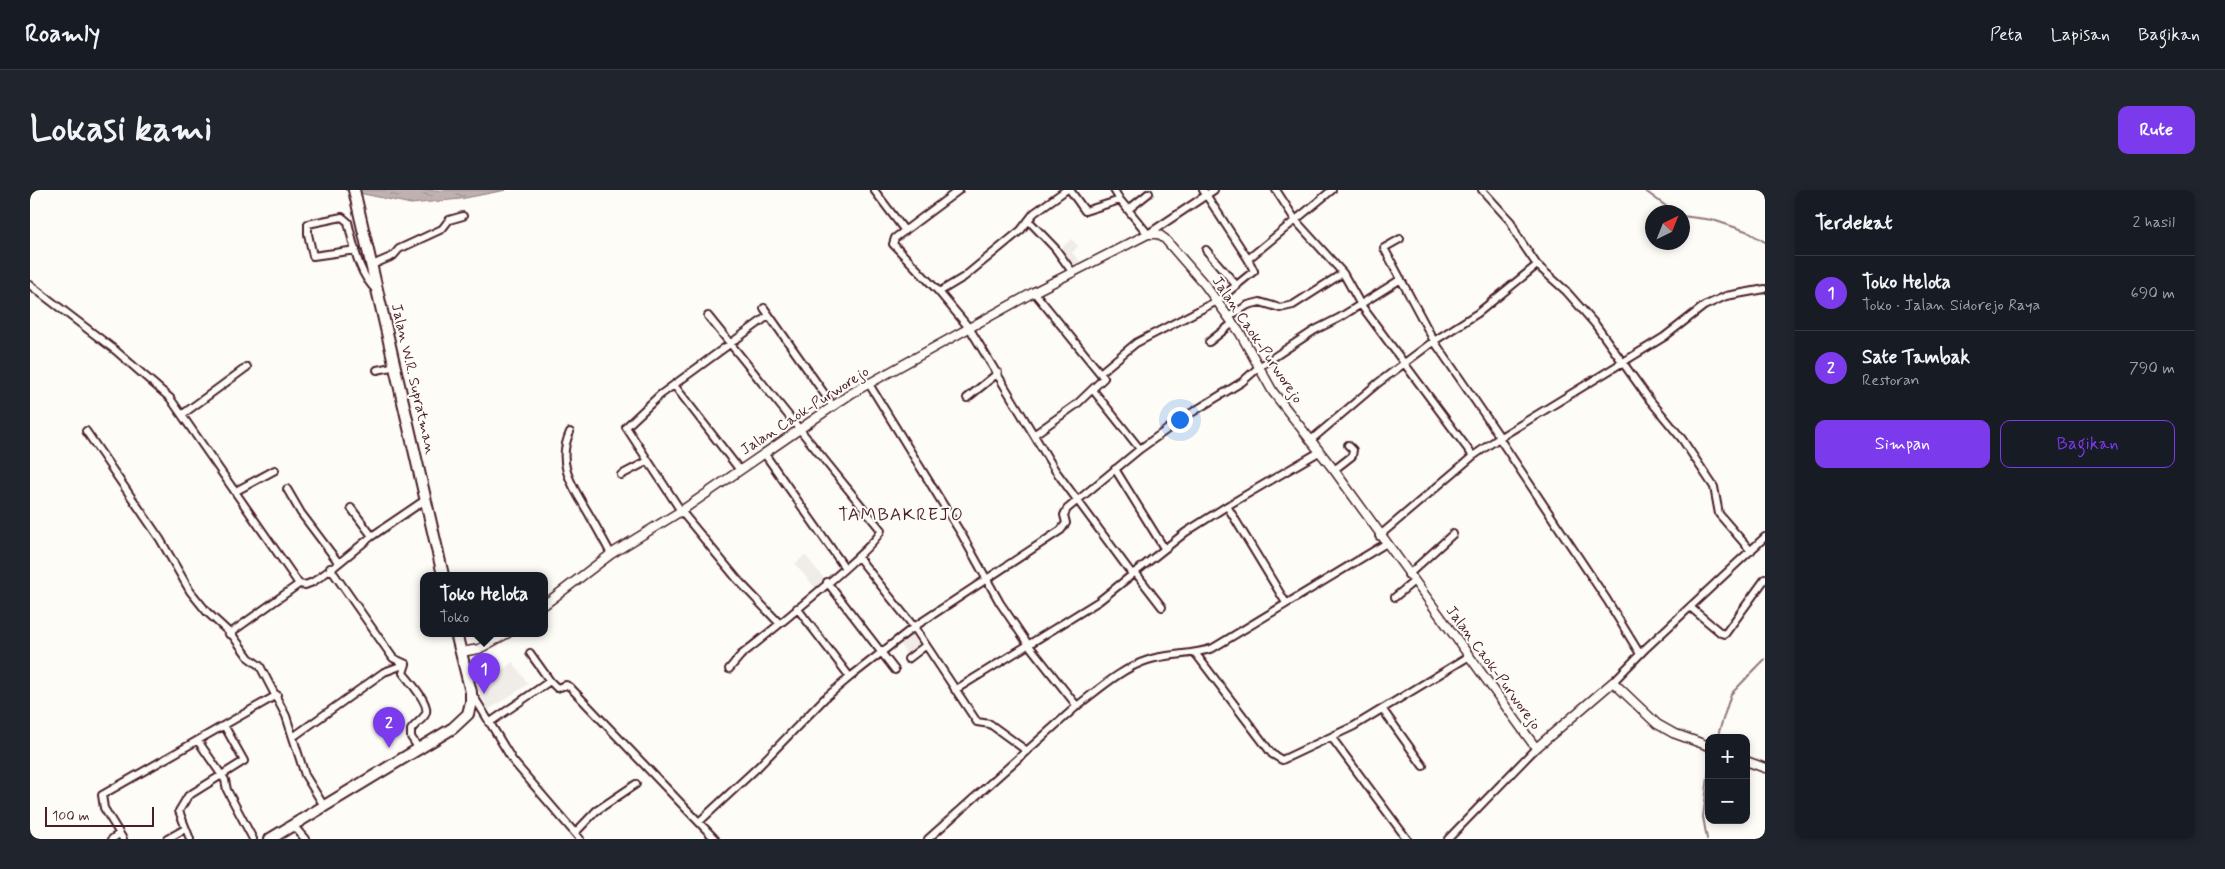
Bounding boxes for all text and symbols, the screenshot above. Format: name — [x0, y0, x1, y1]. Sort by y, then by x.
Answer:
text: Roamly — [25, 19, 100, 50]
text: Peta — [1990, 23, 2023, 47]
text: Lapisan — [2051, 23, 2110, 47]
text: Bagikan — [2138, 23, 2200, 47]
button: Rute — [2118, 106, 2195, 154]
text: Lokasi kami — [30, 107, 212, 153]
north arrow — [1645, 205, 1690, 250]
text: Terdekat — [1815, 209, 1893, 237]
text: 2 hasil — [2133, 212, 2175, 233]
text: Toko Helota — [1862, 270, 1951, 295]
street label: Jalan Caok-Purworejo — [1207, 272, 1307, 408]
text: 1 — [1827, 283, 1835, 304]
text: 690 m — [2131, 283, 2175, 304]
text: Toko · Jalan Sidorejo Raya — [1862, 295, 2040, 316]
street label: Jalan W.R. Supratman — [386, 302, 440, 457]
text: Sate Tambak — [1862, 345, 1970, 370]
text: 2 — [1827, 358, 1835, 379]
text: 790 m — [2129, 358, 2175, 379]
street label: Jalan Caok-Purworejo — [737, 362, 873, 460]
text: Restoran — [1862, 370, 1920, 391]
your location — [1167, 407, 1193, 433]
button: Simpan — [1815, 420, 1990, 468]
button: Bagikan — [2000, 420, 2175, 468]
district label: TAMBAKREJO — [838, 503, 964, 527]
popup — [420, 572, 548, 637]
text: Toko Helota — [440, 582, 528, 607]
street label: Jalan Caok-Purworejo — [1441, 602, 1545, 734]
text: Toko — [440, 607, 469, 628]
pin: 1 — [468, 653, 500, 694]
pin: 2 — [373, 707, 405, 748]
map controls — [1705, 734, 1750, 824]
button: + — [1705, 734, 1750, 779]
button: − — [1705, 779, 1750, 824]
scale bar — [45, 804, 154, 827]
text: 100 m — [52, 807, 90, 825]

